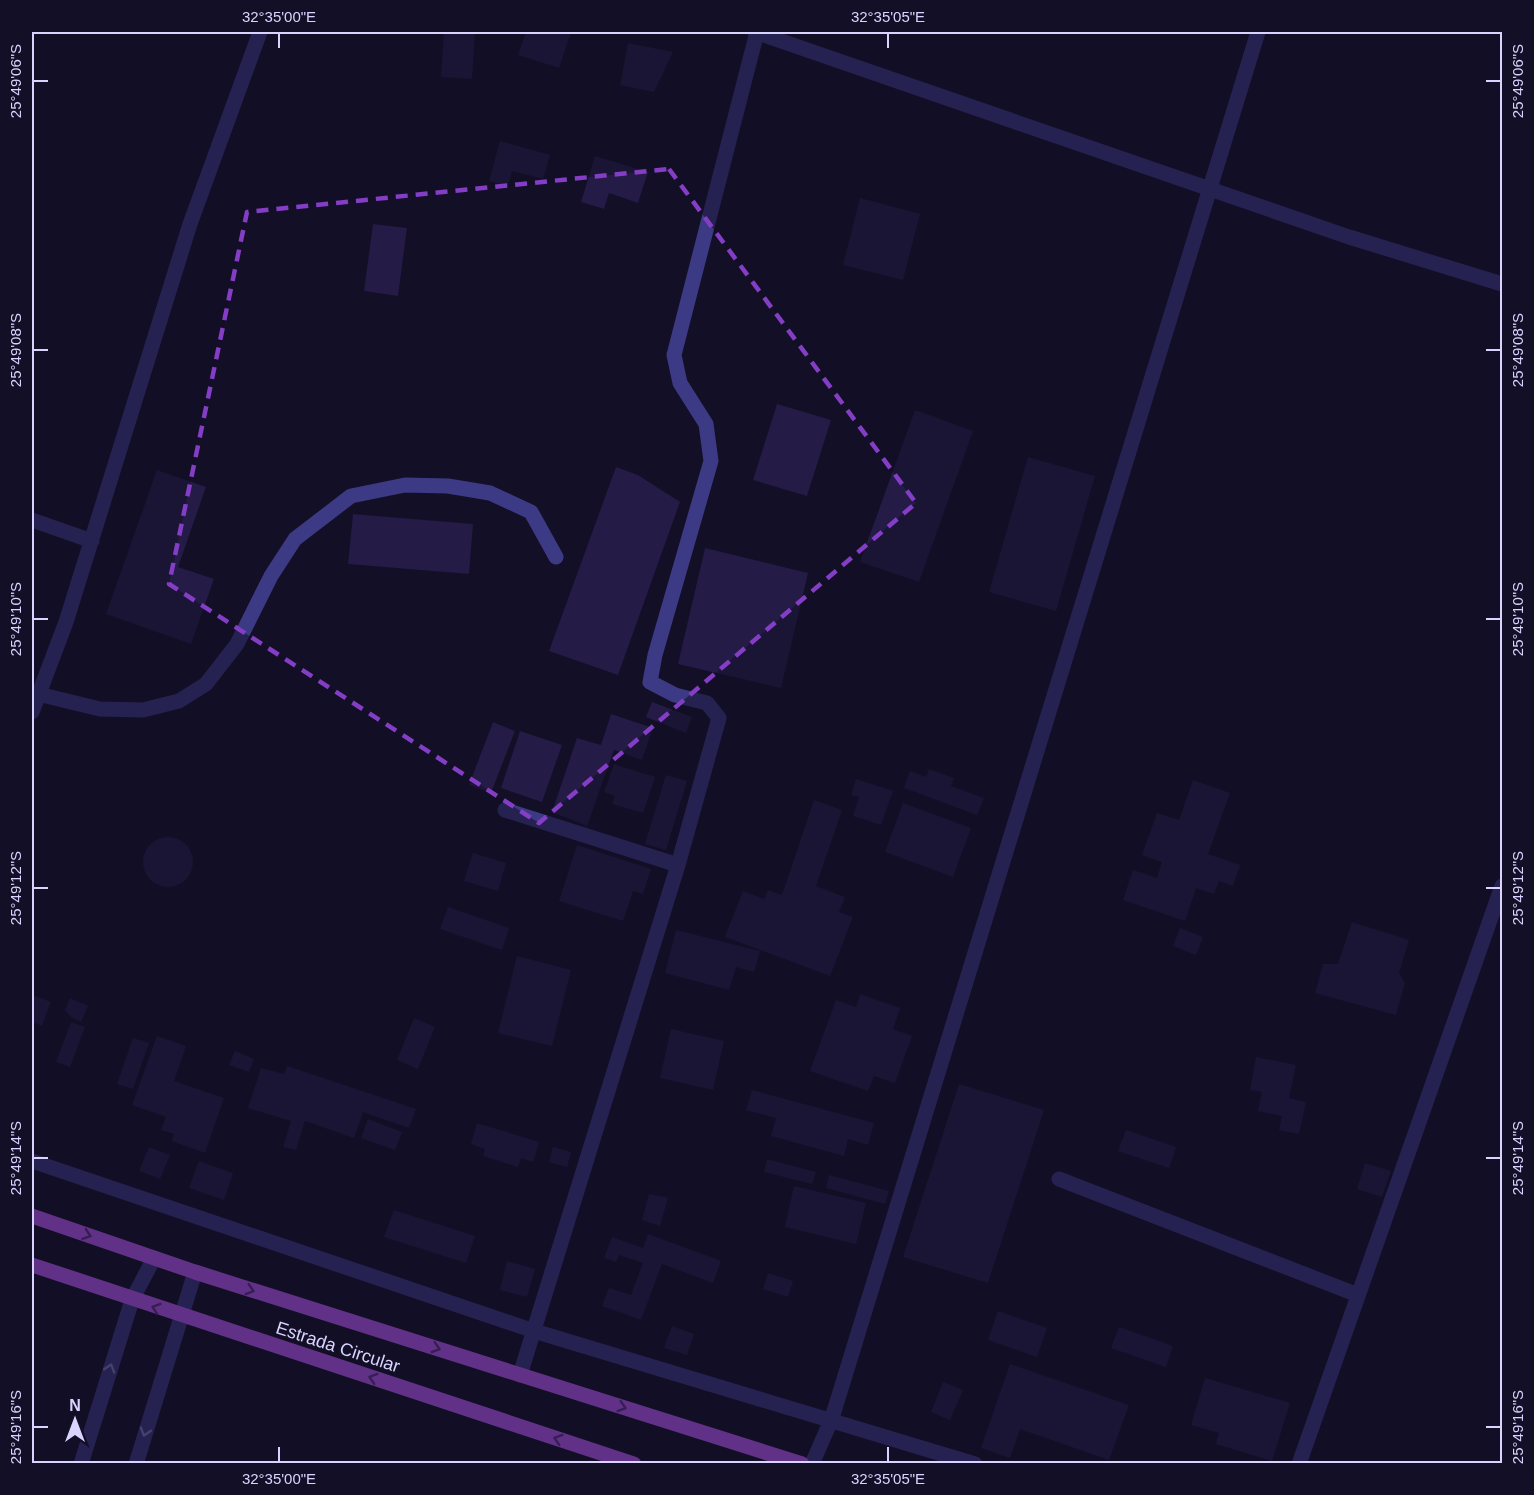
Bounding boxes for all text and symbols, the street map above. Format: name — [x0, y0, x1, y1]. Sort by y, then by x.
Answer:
text: 32°35'00"E — [242, 8, 316, 25]
text: 32°35'05"E — [851, 8, 925, 25]
text: 25°49'06"S — [7, 44, 24, 118]
text: 25°49'06"S — [1509, 44, 1526, 118]
text: 25°49'08"S — [7, 313, 24, 387]
text: 25°49'08"S — [1509, 313, 1526, 387]
text: 25°49'10"S — [7, 582, 24, 656]
text: 25°49'10"S — [1509, 582, 1526, 656]
text: 25°49'12"S — [7, 851, 24, 925]
text: 25°49'12"S — [1509, 851, 1526, 925]
text: 25°49'14"S — [7, 1121, 24, 1195]
text: 25°49'14"S — [1509, 1121, 1526, 1195]
one-way arrow — [81, 1228, 92, 1240]
one-way arrow — [244, 1282, 255, 1295]
one-way arrow — [151, 1303, 162, 1315]
street label: Estrada Circular — [274, 1318, 402, 1376]
one-way arrow — [430, 1341, 441, 1353]
one-way arrow — [103, 1363, 116, 1373]
one-way arrow — [368, 1373, 379, 1386]
text: 25°49'16"S — [7, 1390, 24, 1464]
north arrow — [45, 1390, 105, 1450]
text: 25°49'16"S — [1509, 1390, 1526, 1464]
text: N — [69, 1397, 81, 1414]
one-way arrow — [616, 1400, 627, 1412]
one-way arrow — [140, 1426, 152, 1437]
one-way arrow — [553, 1434, 564, 1446]
text: 32°35'00"E — [242, 1470, 316, 1487]
text: 32°35'05"E — [851, 1470, 925, 1487]

